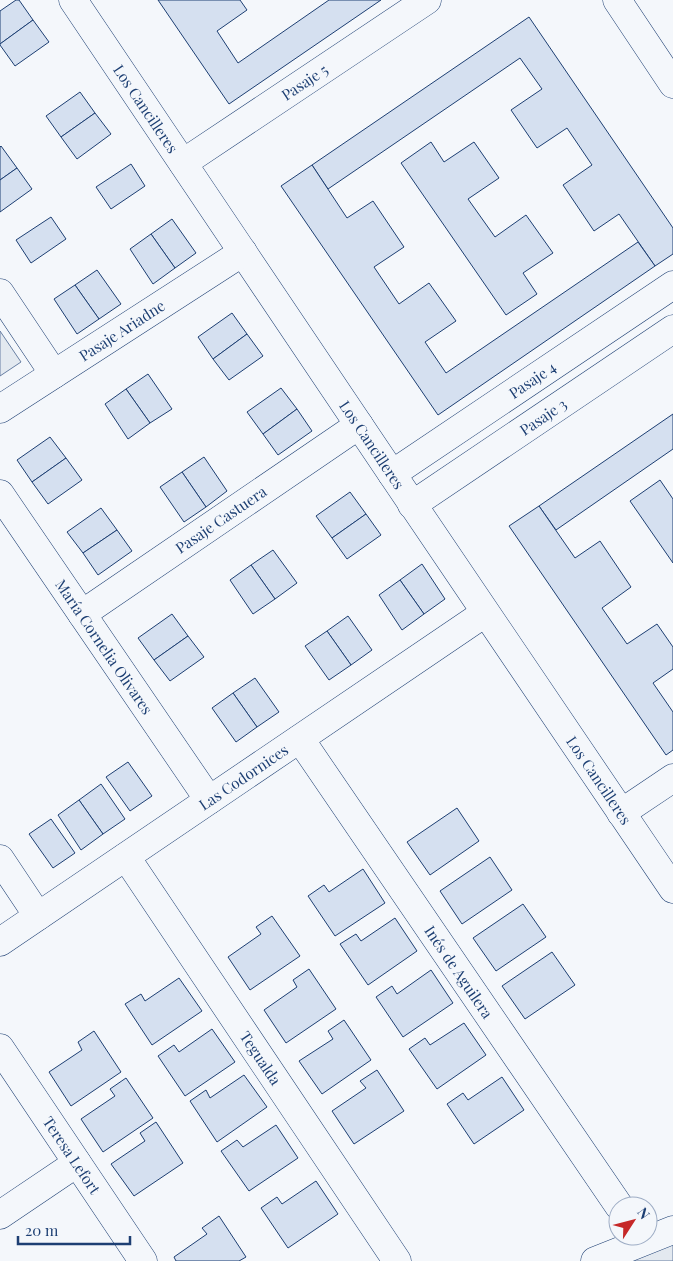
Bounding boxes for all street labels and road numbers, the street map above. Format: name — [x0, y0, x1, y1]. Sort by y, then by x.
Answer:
street label: Pasaje 5 — [277, 59, 332, 105]
street label: Los Cancilleres — [109, 60, 183, 157]
street label: Pasaje Ariadne — [75, 295, 169, 365]
street label: Pasaje 4 — [505, 357, 560, 403]
street label: Pasaje 3 — [516, 394, 571, 440]
street label: Los Cancilleres — [335, 396, 409, 493]
street label: Pasaje Castuera — [171, 481, 271, 557]
street label: María Cornelia Olivares — [51, 575, 158, 718]
street label: Los Cancilleres — [562, 732, 636, 828]
street label: Las Codornices — [195, 739, 292, 814]
street label: Inés de Aguilera — [420, 922, 498, 1023]
street label: Tegualda — [236, 1027, 286, 1089]
street label: Teresa Lefort — [39, 1112, 106, 1198]

